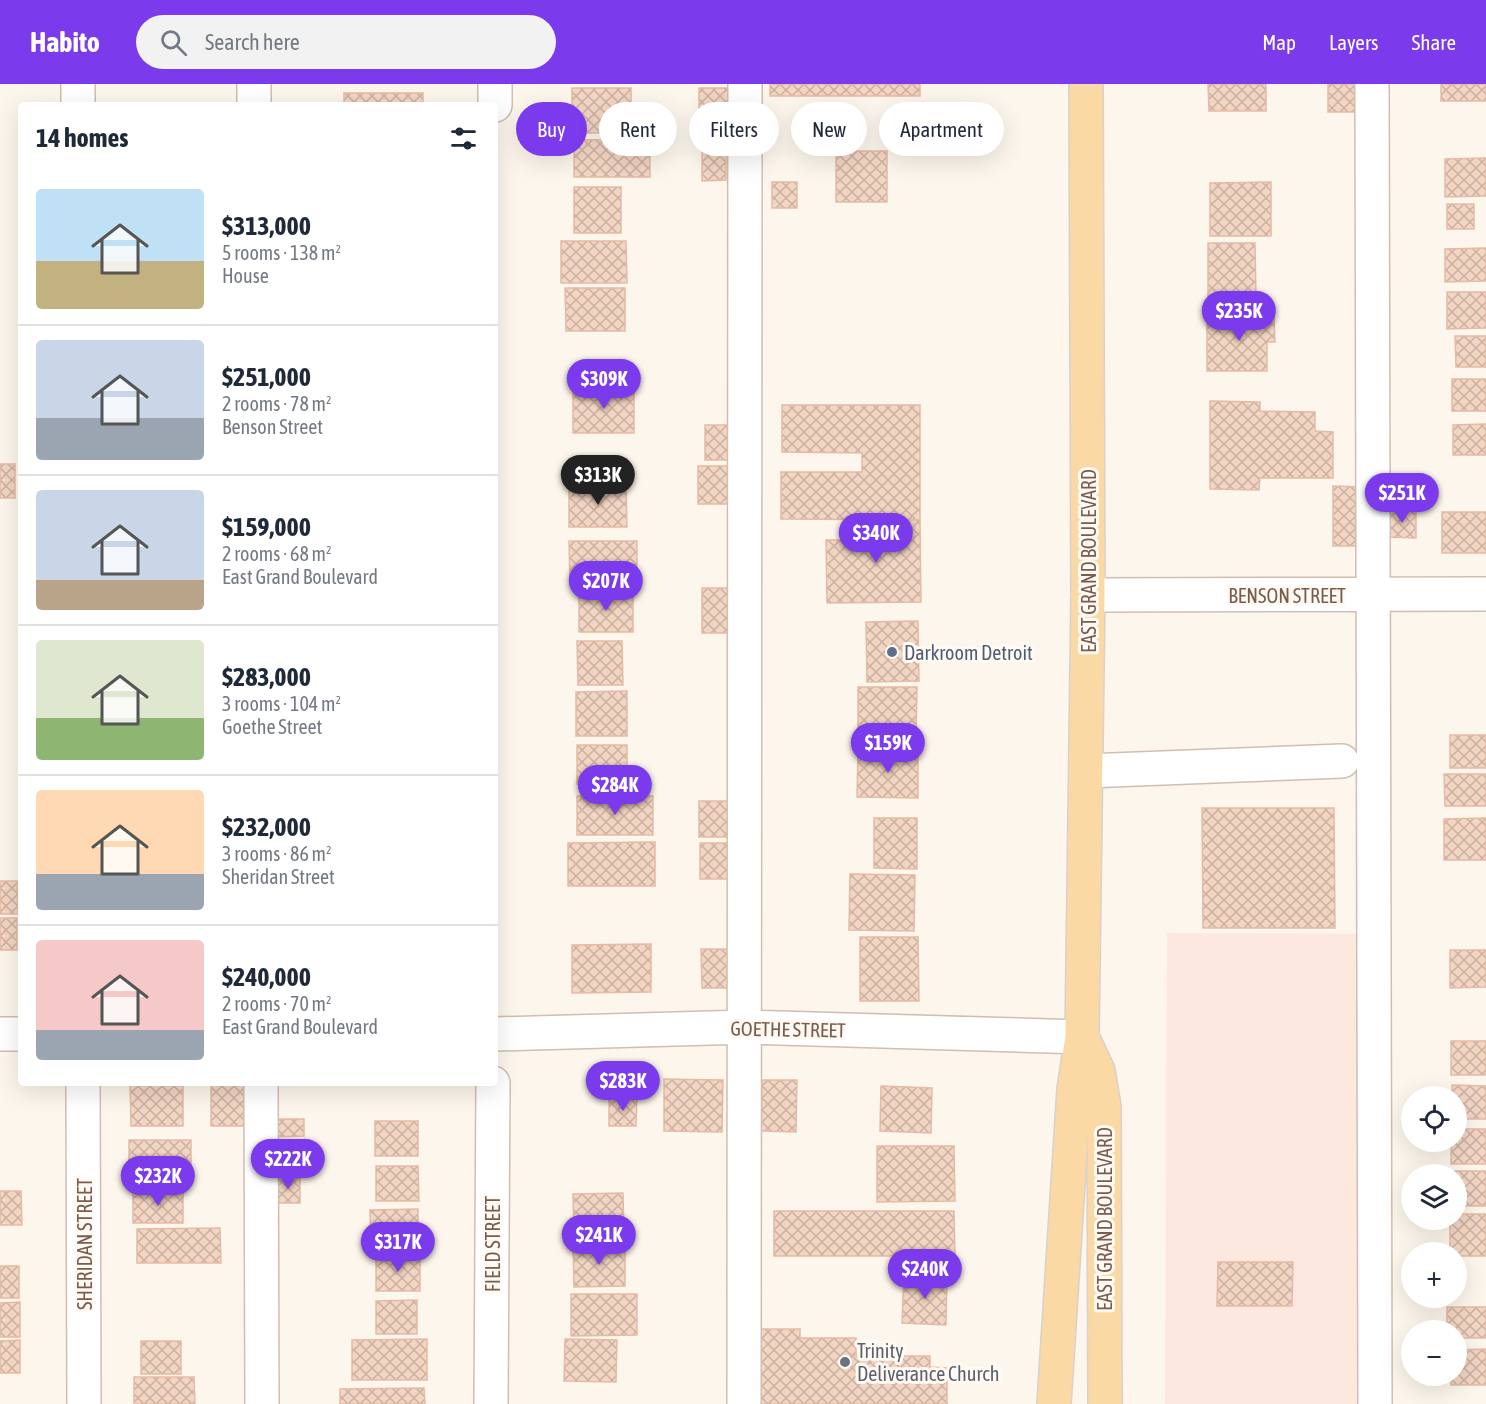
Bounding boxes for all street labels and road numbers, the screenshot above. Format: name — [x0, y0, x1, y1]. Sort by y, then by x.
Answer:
street label: EAST GRAND BOULEVARD — [1077, 469, 1100, 653]
street label: BENSON STREET — [1228, 584, 1346, 607]
street label: GOETHE STREET — [730, 1016, 846, 1042]
street label: EAST GRAND BOULEVARD — [1093, 1127, 1116, 1311]
street label: SHERIDAN STREET — [73, 1178, 96, 1310]
street label: FIELD STREET — [481, 1196, 504, 1292]

